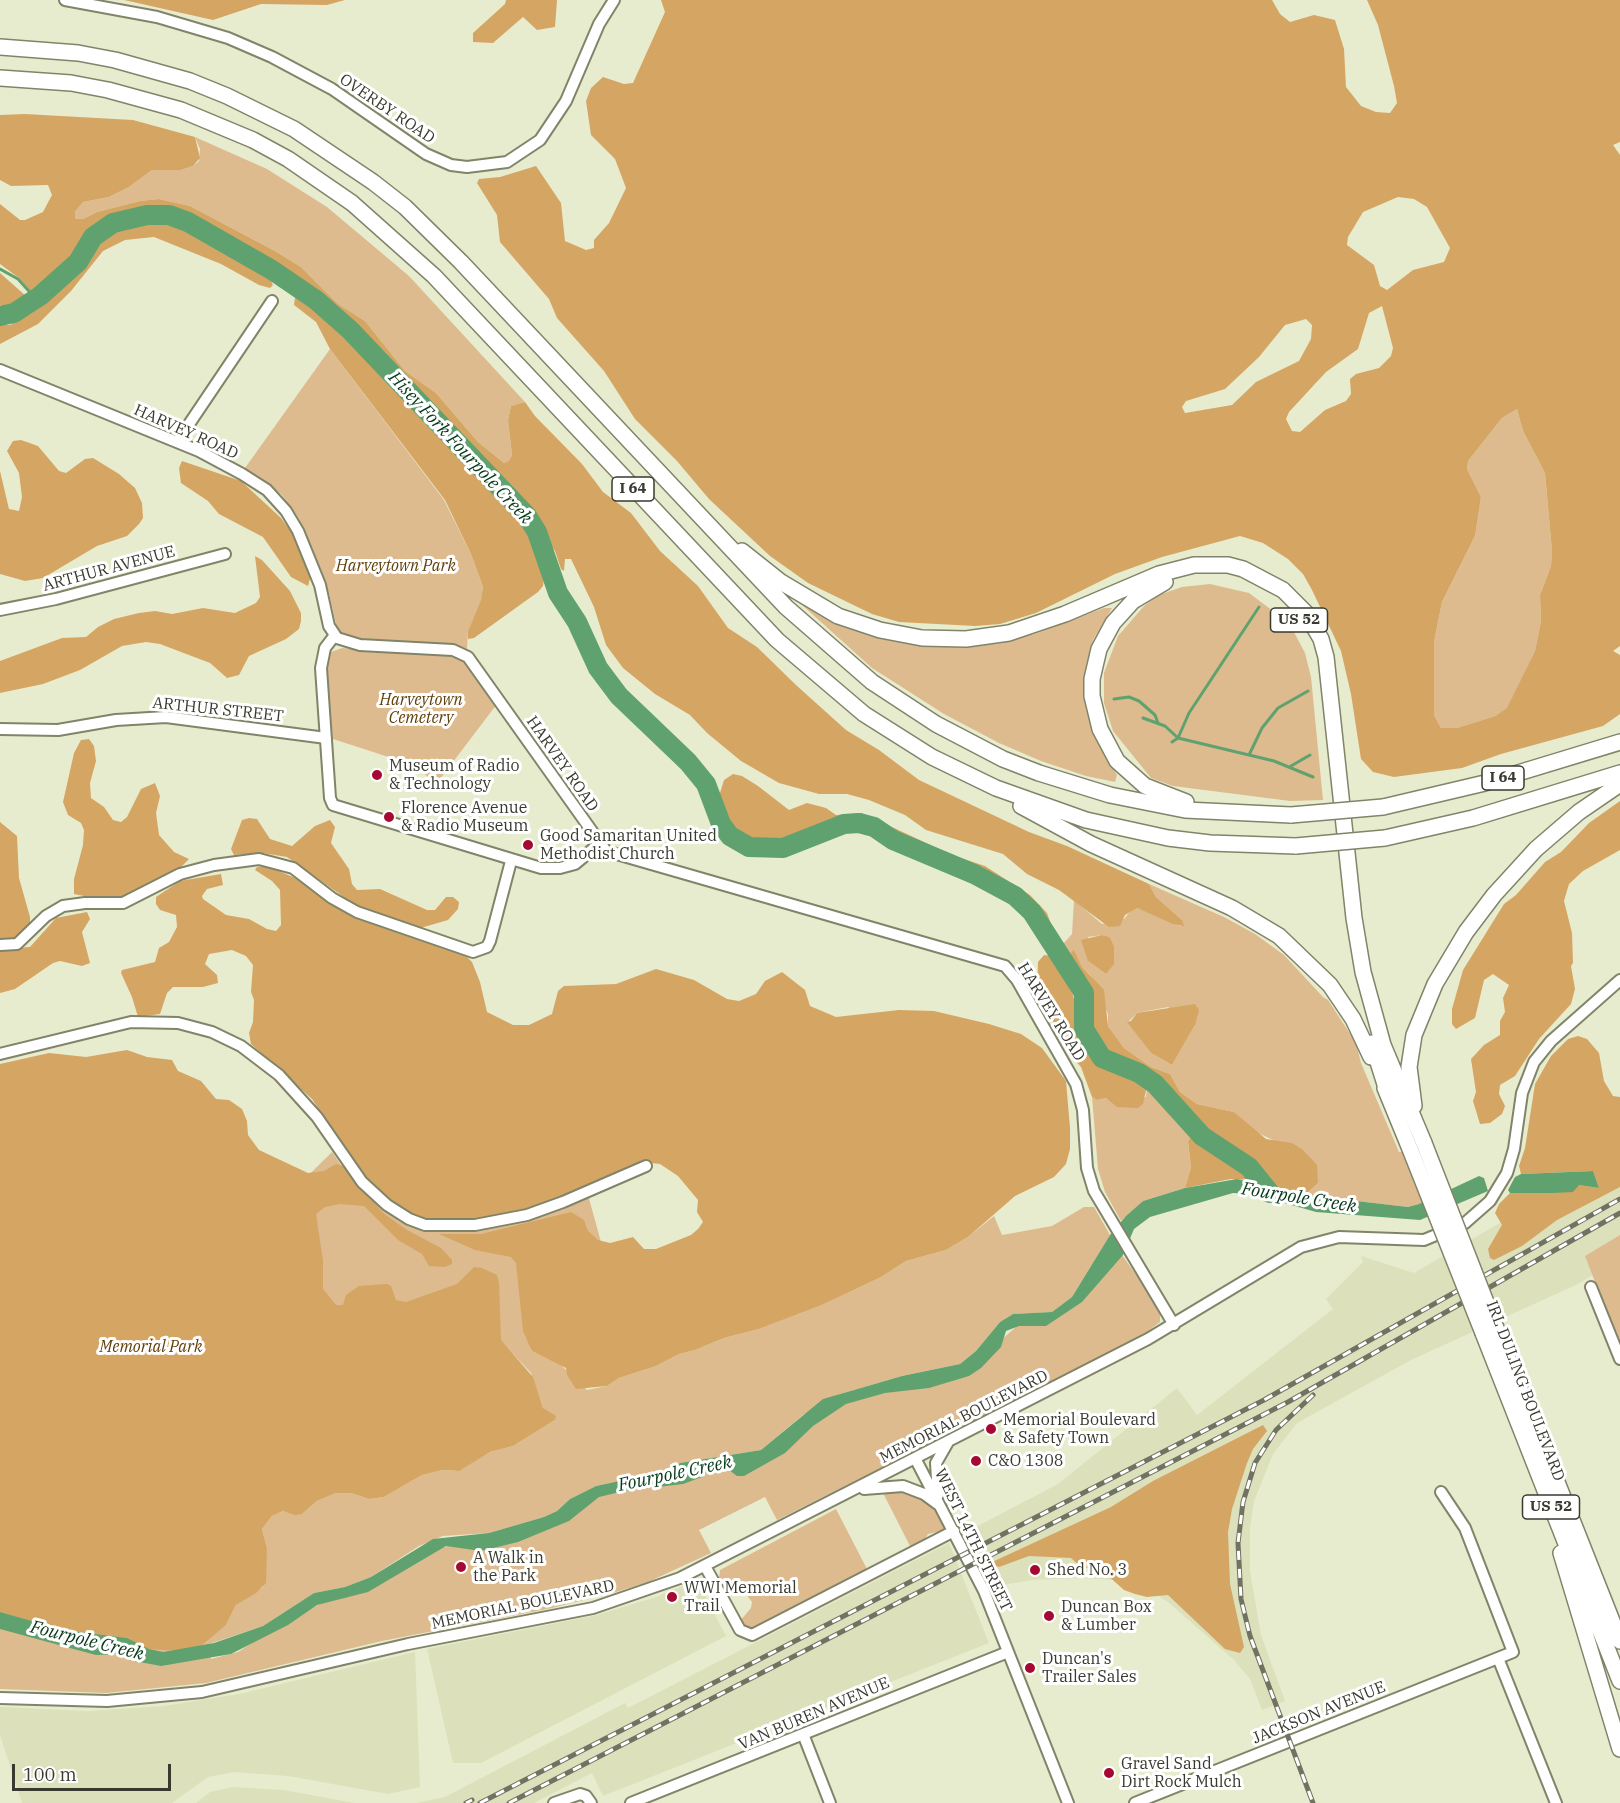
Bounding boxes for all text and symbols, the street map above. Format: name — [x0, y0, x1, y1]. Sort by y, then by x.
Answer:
street label: OVERBY ROAD — [336, 70, 438, 148]
water label: Hisey Fork Fourpole Creek — [384, 367, 536, 529]
street label: HARVEY ROAD — [131, 400, 241, 464]
road number: I 64 — [612, 477, 654, 501]
street label: ARTHUR AVENUE — [41, 542, 177, 596]
park label: Harveytown Park — [336, 556, 456, 576]
road number: US 52 — [1270, 608, 1328, 632]
park label: Harveytown Cemetery — [379, 690, 463, 728]
street label: ARTHUR STREET — [151, 694, 285, 726]
street label: HARVEY ROAD — [522, 713, 602, 815]
place label: Museum of Radio & Technology — [389, 756, 519, 794]
road number: I 64 — [1482, 766, 1524, 790]
marker: Museum of Radio & Technology — [370, 768, 384, 782]
place label: Florence Avenue & Radio Museum — [401, 798, 528, 836]
marker: Florence Avenue & Radio Museum — [382, 810, 396, 824]
place label: Good Samaritan United Methodist Church — [540, 826, 717, 864]
marker: Good Samaritan United Methodist Church — [521, 838, 535, 852]
street label: HARVEY ROAD — [1013, 959, 1089, 1065]
water label: Fourpole Creek — [1240, 1178, 1358, 1218]
street label: IRL DULING BOULEVARD — [1482, 1298, 1568, 1484]
park label: Memorial Park — [99, 1337, 203, 1357]
street label: MEMORIAL BOULEVARD — [877, 1366, 1051, 1468]
place label: Memorial Boulevard & Safety Town — [1003, 1410, 1156, 1448]
marker: Memorial Boulevard & Safety Town — [984, 1422, 998, 1436]
water label: Fourpole Creek — [616, 1451, 734, 1497]
place label: C&O 1308 — [988, 1451, 1063, 1471]
marker: C&O 1308 — [969, 1454, 983, 1468]
street label: WEST 14TH STREET — [930, 1466, 1016, 1614]
road number: US 52 — [1522, 1495, 1580, 1519]
place label: A Walk in the Park — [473, 1548, 544, 1586]
marker: A Walk in the Park — [454, 1560, 468, 1574]
place label: Shed No. 3 — [1047, 1560, 1127, 1580]
marker: Shed No. 3 — [1028, 1563, 1042, 1577]
street label: MEMORIAL BOULEVARD — [430, 1576, 616, 1634]
place label: WWI Memorial Trail — [684, 1578, 797, 1616]
marker: WWI Memorial Trail — [665, 1590, 679, 1604]
place label: Duncan Box & Lumber — [1061, 1597, 1152, 1635]
marker: Duncan Box & Lumber — [1042, 1609, 1056, 1623]
water label: Fourpole Creek — [28, 1617, 146, 1665]
place label: Duncan's Trailer Sales — [1042, 1649, 1137, 1687]
marker: Duncan's Trailer Sales — [1023, 1661, 1037, 1675]
street label: VAN BUREN AVENUE — [736, 1673, 892, 1755]
street label: JACKSON AVENUE — [1250, 1678, 1388, 1748]
scale bar — [15, 1752, 174, 1790]
place label: Gravel Sand Dirt Rock Mulch — [1121, 1754, 1242, 1792]
text: 100 m — [23, 1763, 77, 1786]
marker: Gravel Sand Dirt Rock Mulch — [1102, 1766, 1116, 1780]

